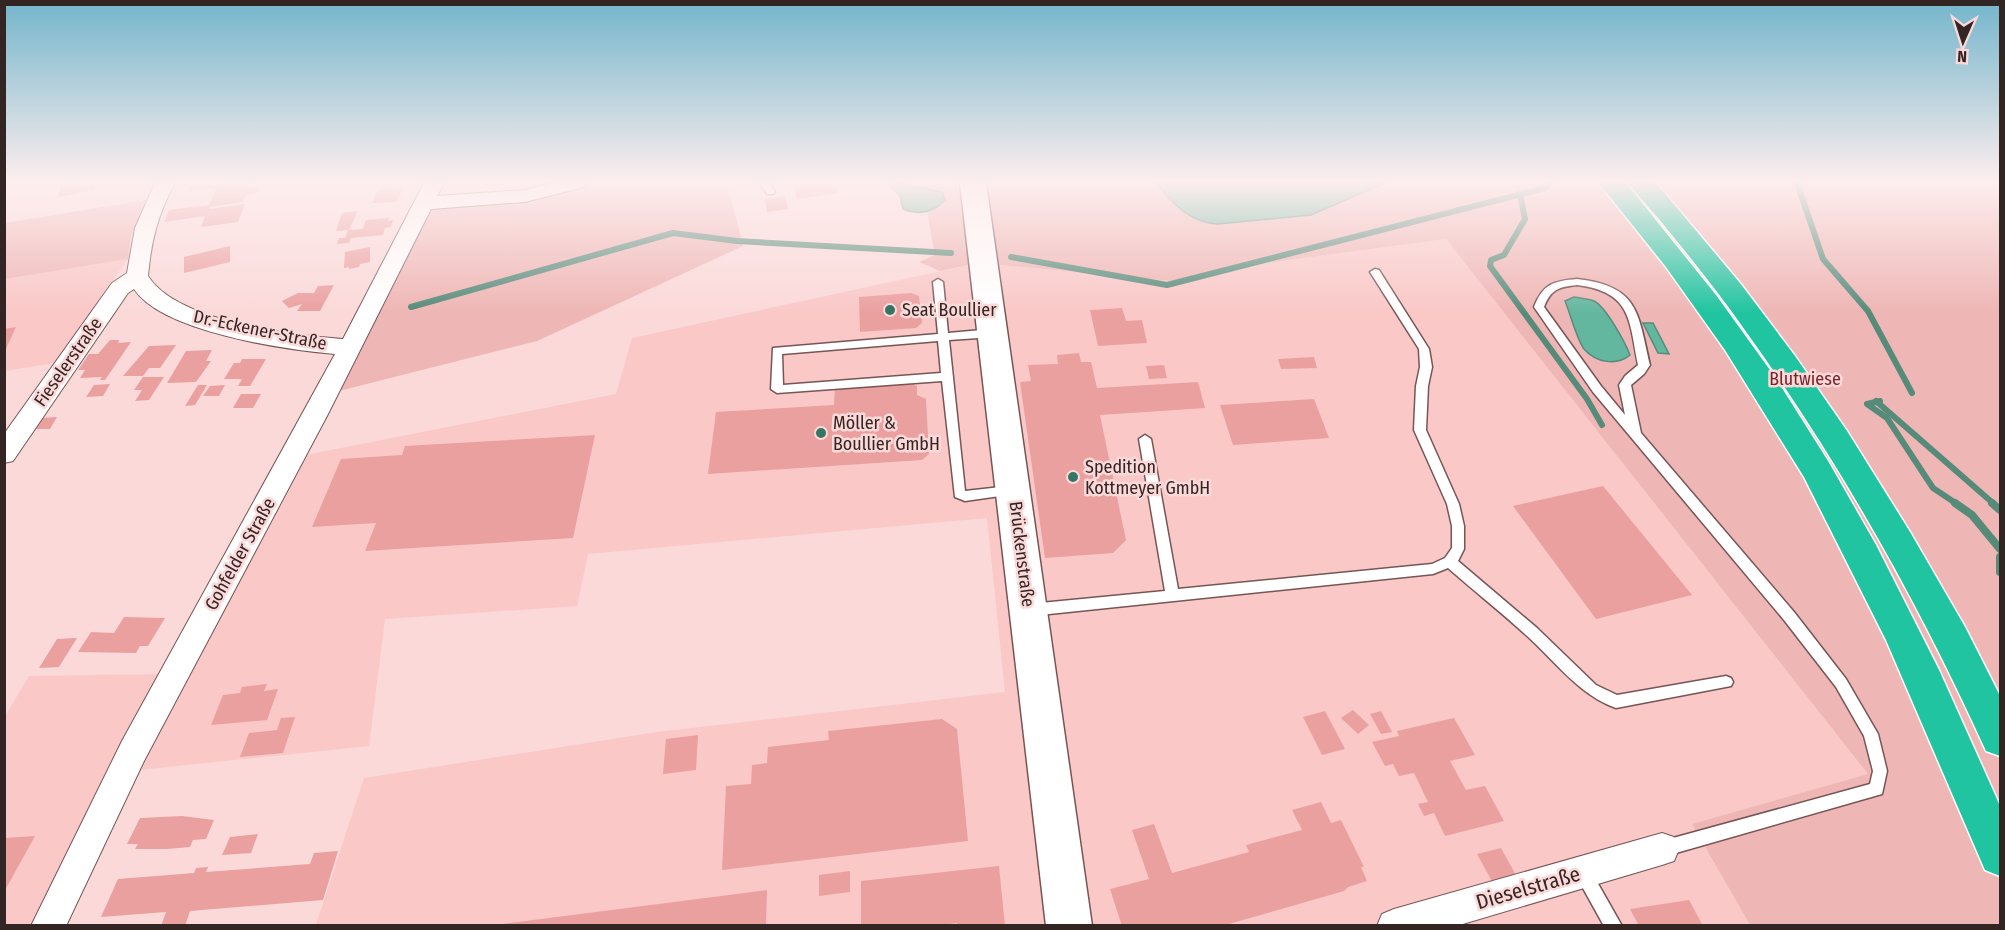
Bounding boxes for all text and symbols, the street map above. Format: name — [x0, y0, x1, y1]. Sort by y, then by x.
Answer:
north arrow — [1933, 12, 1993, 72]
text: N — [1957, 47, 1968, 66]
place label: Seat Boullier — [902, 299, 997, 321]
marker: Seat Boullier — [883, 303, 897, 317]
street label: Dr.-Eckener-Straße — [191, 305, 329, 355]
street label: Fieselerstraße — [29, 313, 107, 411]
park label: Blutwiese — [1769, 368, 1841, 390]
place label: Möller & Boullier GmbH — [833, 412, 940, 455]
marker: Möller & Boullier GmbH — [814, 426, 828, 440]
place label: Spedition Kottmeyer GmbH — [1085, 456, 1210, 499]
marker: Spedition Kottmeyer GmbH — [1066, 470, 1080, 484]
street label: Gohfelder Straße — [200, 494, 280, 614]
street label: Brückenstraße — [1005, 500, 1039, 608]
street label: Dieselstraße — [1473, 861, 1583, 915]

